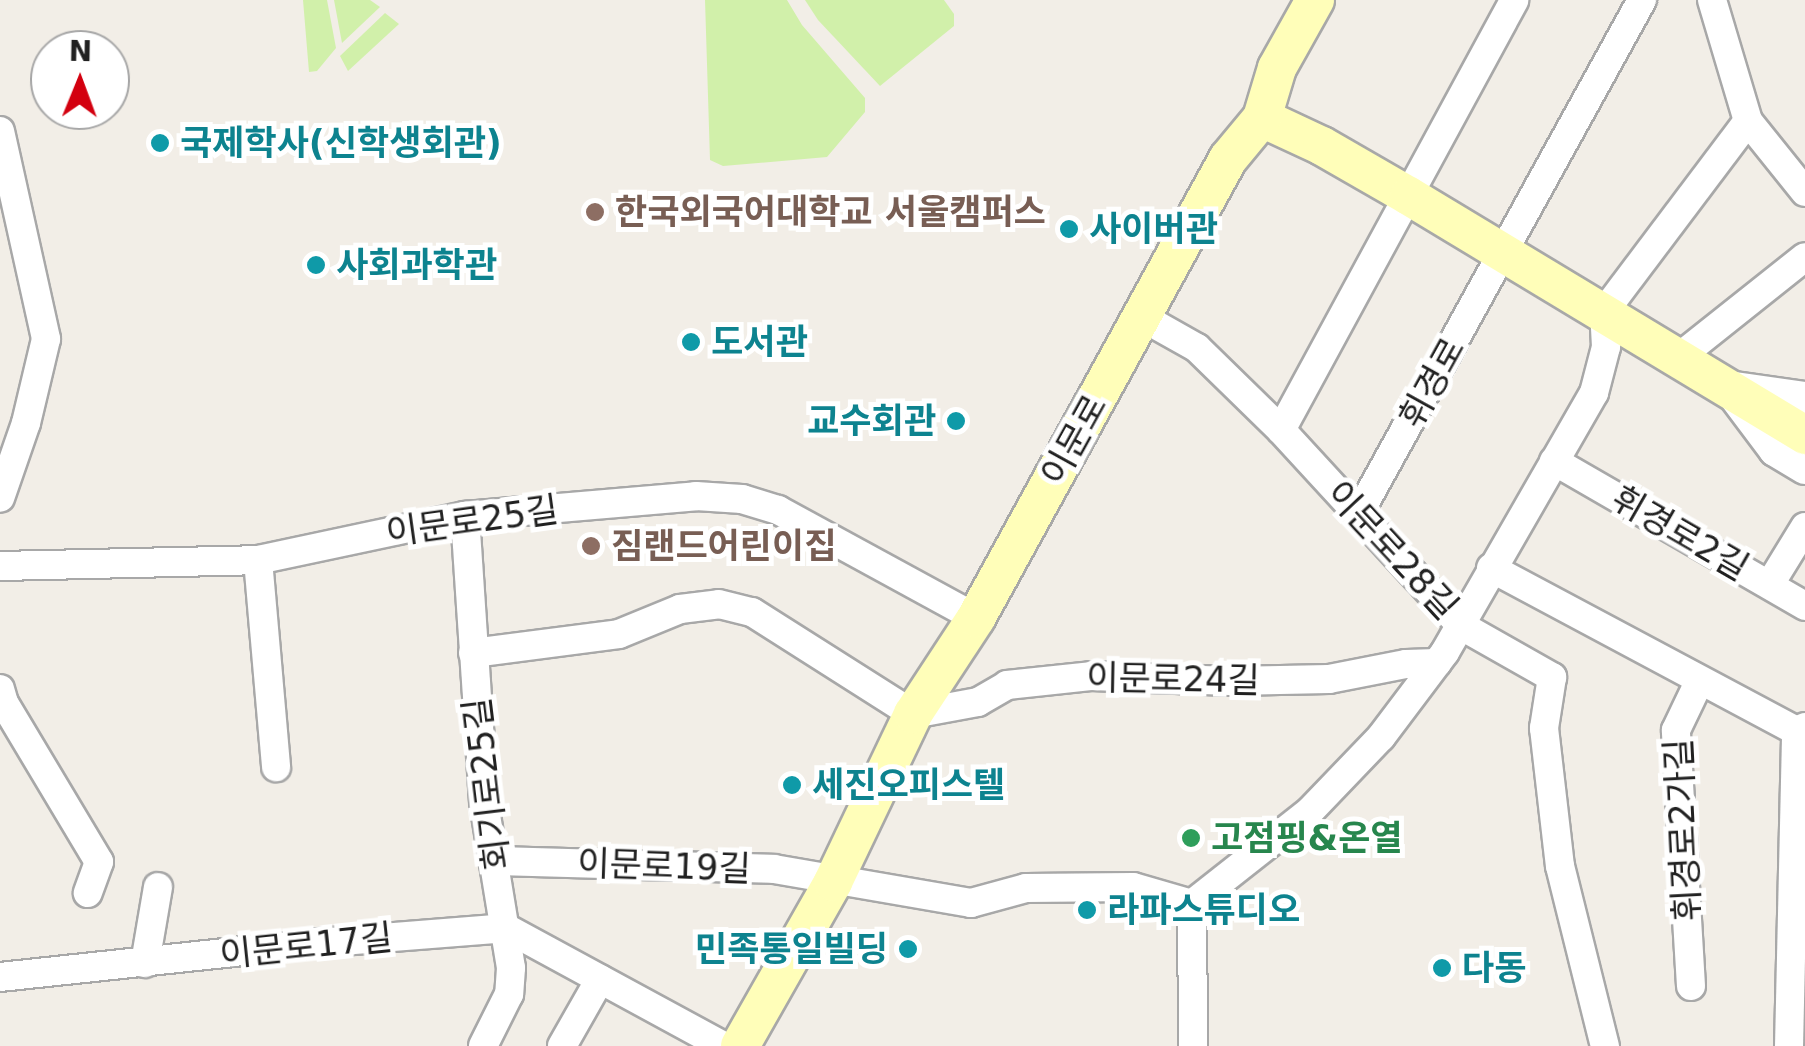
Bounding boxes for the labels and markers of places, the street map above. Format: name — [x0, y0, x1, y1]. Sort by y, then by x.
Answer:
place label: 국제학사(신학생회관) — [180, 122, 502, 164]
marker: 국제학사(신학생회관) — [149, 132, 171, 154]
place label: 한국외국어대학교 서울캠퍼스 — [615, 191, 1046, 233]
marker: 한국외국어대학교 서울캠퍼스 — [584, 201, 606, 223]
place label: 사이버관 — [1089, 208, 1218, 250]
marker: 사이버관 — [1058, 218, 1080, 240]
place label: 사회과학관 — [336, 244, 497, 286]
marker: 사회과학관 — [305, 254, 327, 276]
place label: 도서관 — [711, 321, 808, 363]
marker: 도서관 — [680, 331, 702, 353]
place label: 교수회관 — [807, 400, 936, 442]
marker: 교수회관 — [945, 410, 967, 432]
place label: 짐랜드어린이집 — [611, 525, 836, 567]
marker: 짐랜드어린이집 — [580, 535, 602, 557]
place label: 세진오피스텔 — [812, 764, 1005, 806]
marker: 세진오피스텔 — [781, 774, 803, 796]
place label: 고점핑&온열 — [1211, 817, 1403, 859]
marker: 고점핑&온열 — [1180, 827, 1202, 849]
place label: 라파스튜디오 — [1107, 889, 1300, 931]
marker: 라파스튜디오 — [1076, 899, 1098, 921]
place label: 민족통일빌딩 — [695, 928, 888, 970]
marker: 민족통일빌딩 — [897, 938, 919, 960]
place label: 다동 — [1462, 947, 1526, 989]
marker: 다동 — [1431, 957, 1453, 979]

